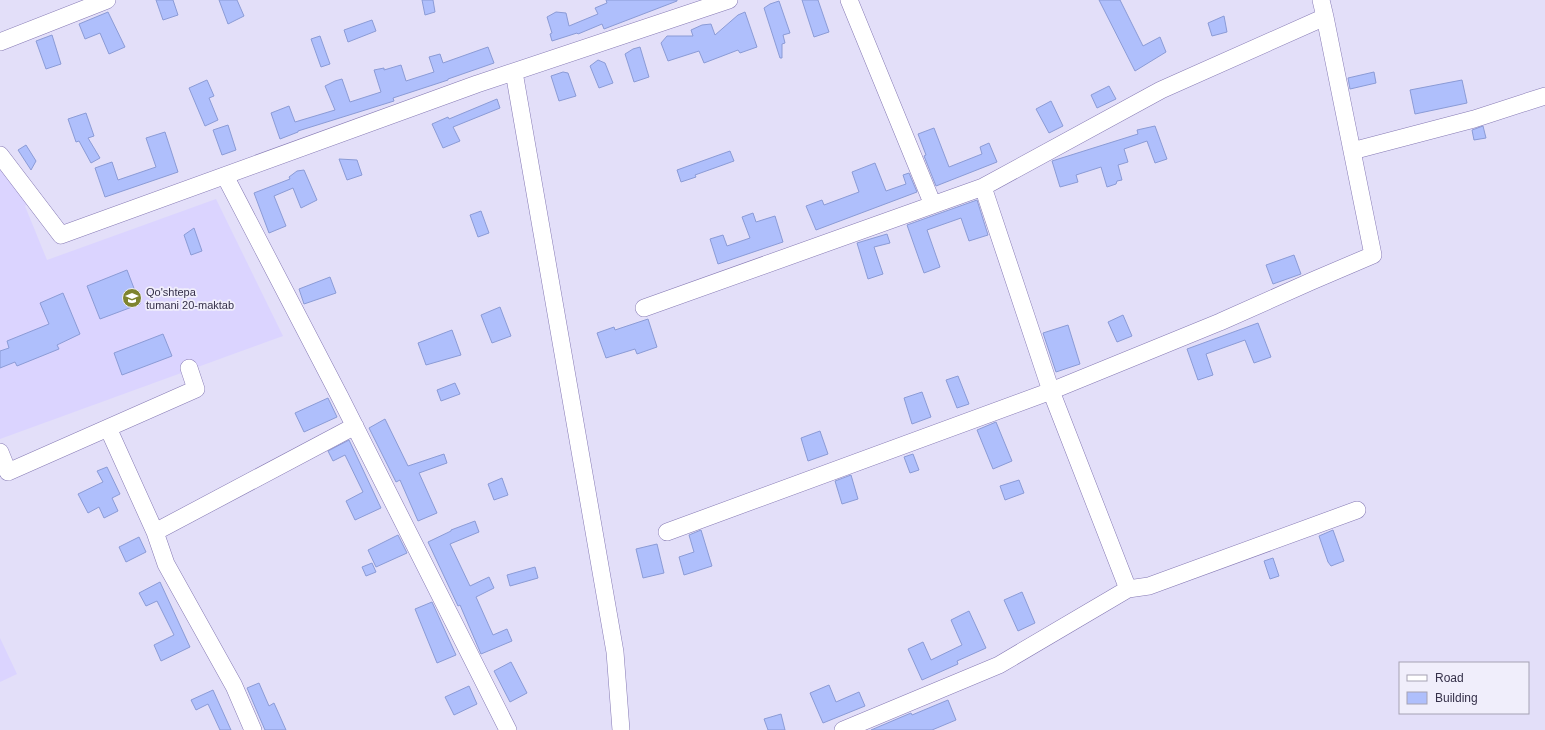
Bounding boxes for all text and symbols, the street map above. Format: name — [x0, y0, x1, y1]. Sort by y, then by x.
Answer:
place label: Qo'shtepa tumani 20-maktab — [146, 286, 234, 311]
school or university icon: Qo'shtepa tumani 20-maktab — [121, 287, 143, 309]
legend — [1399, 662, 1529, 714]
text: Road — [1435, 671, 1464, 685]
text: Building — [1435, 691, 1478, 705]

